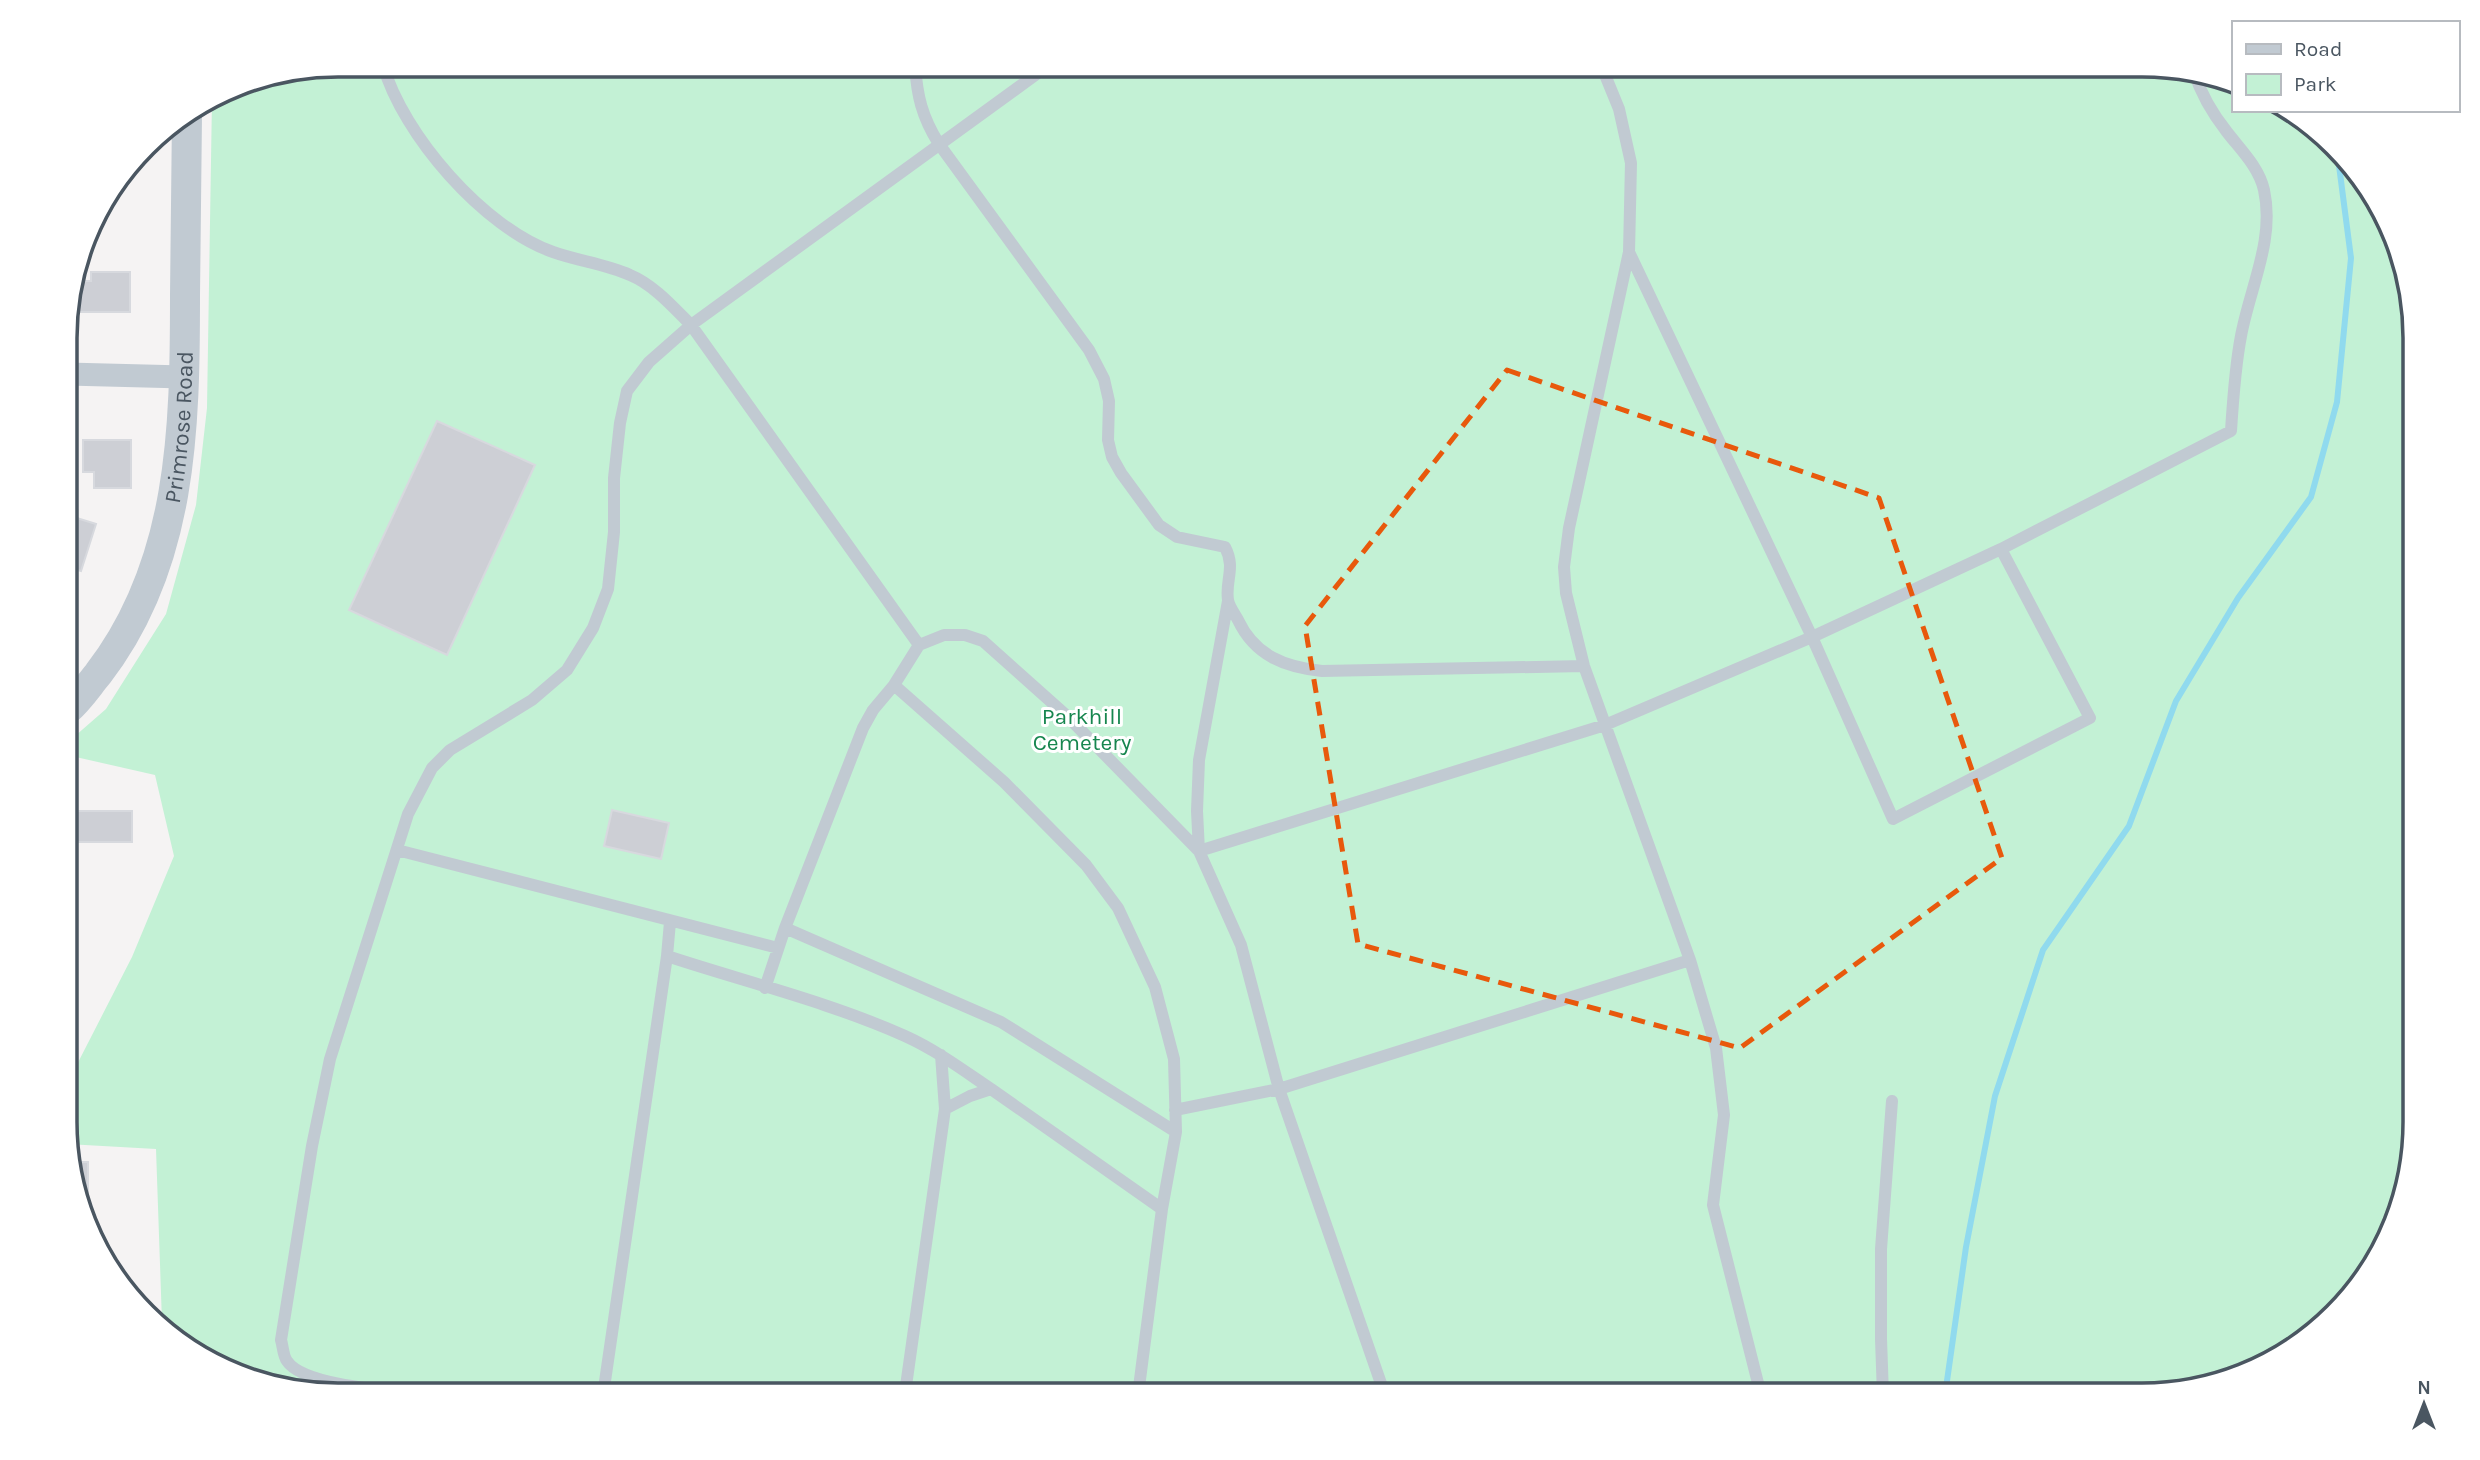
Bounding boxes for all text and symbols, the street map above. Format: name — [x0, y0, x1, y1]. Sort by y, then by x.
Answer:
legend — [2232, 21, 2459, 112]
text: Road — [2294, 37, 2342, 61]
text: Park — [2294, 72, 2337, 96]
street label: Primrose Road — [159, 351, 199, 505]
park label: Parkhill Cemetery — [1033, 703, 1132, 756]
north arrow — [2389, 1369, 2459, 1439]
text: N — [2417, 1377, 2431, 1399]

